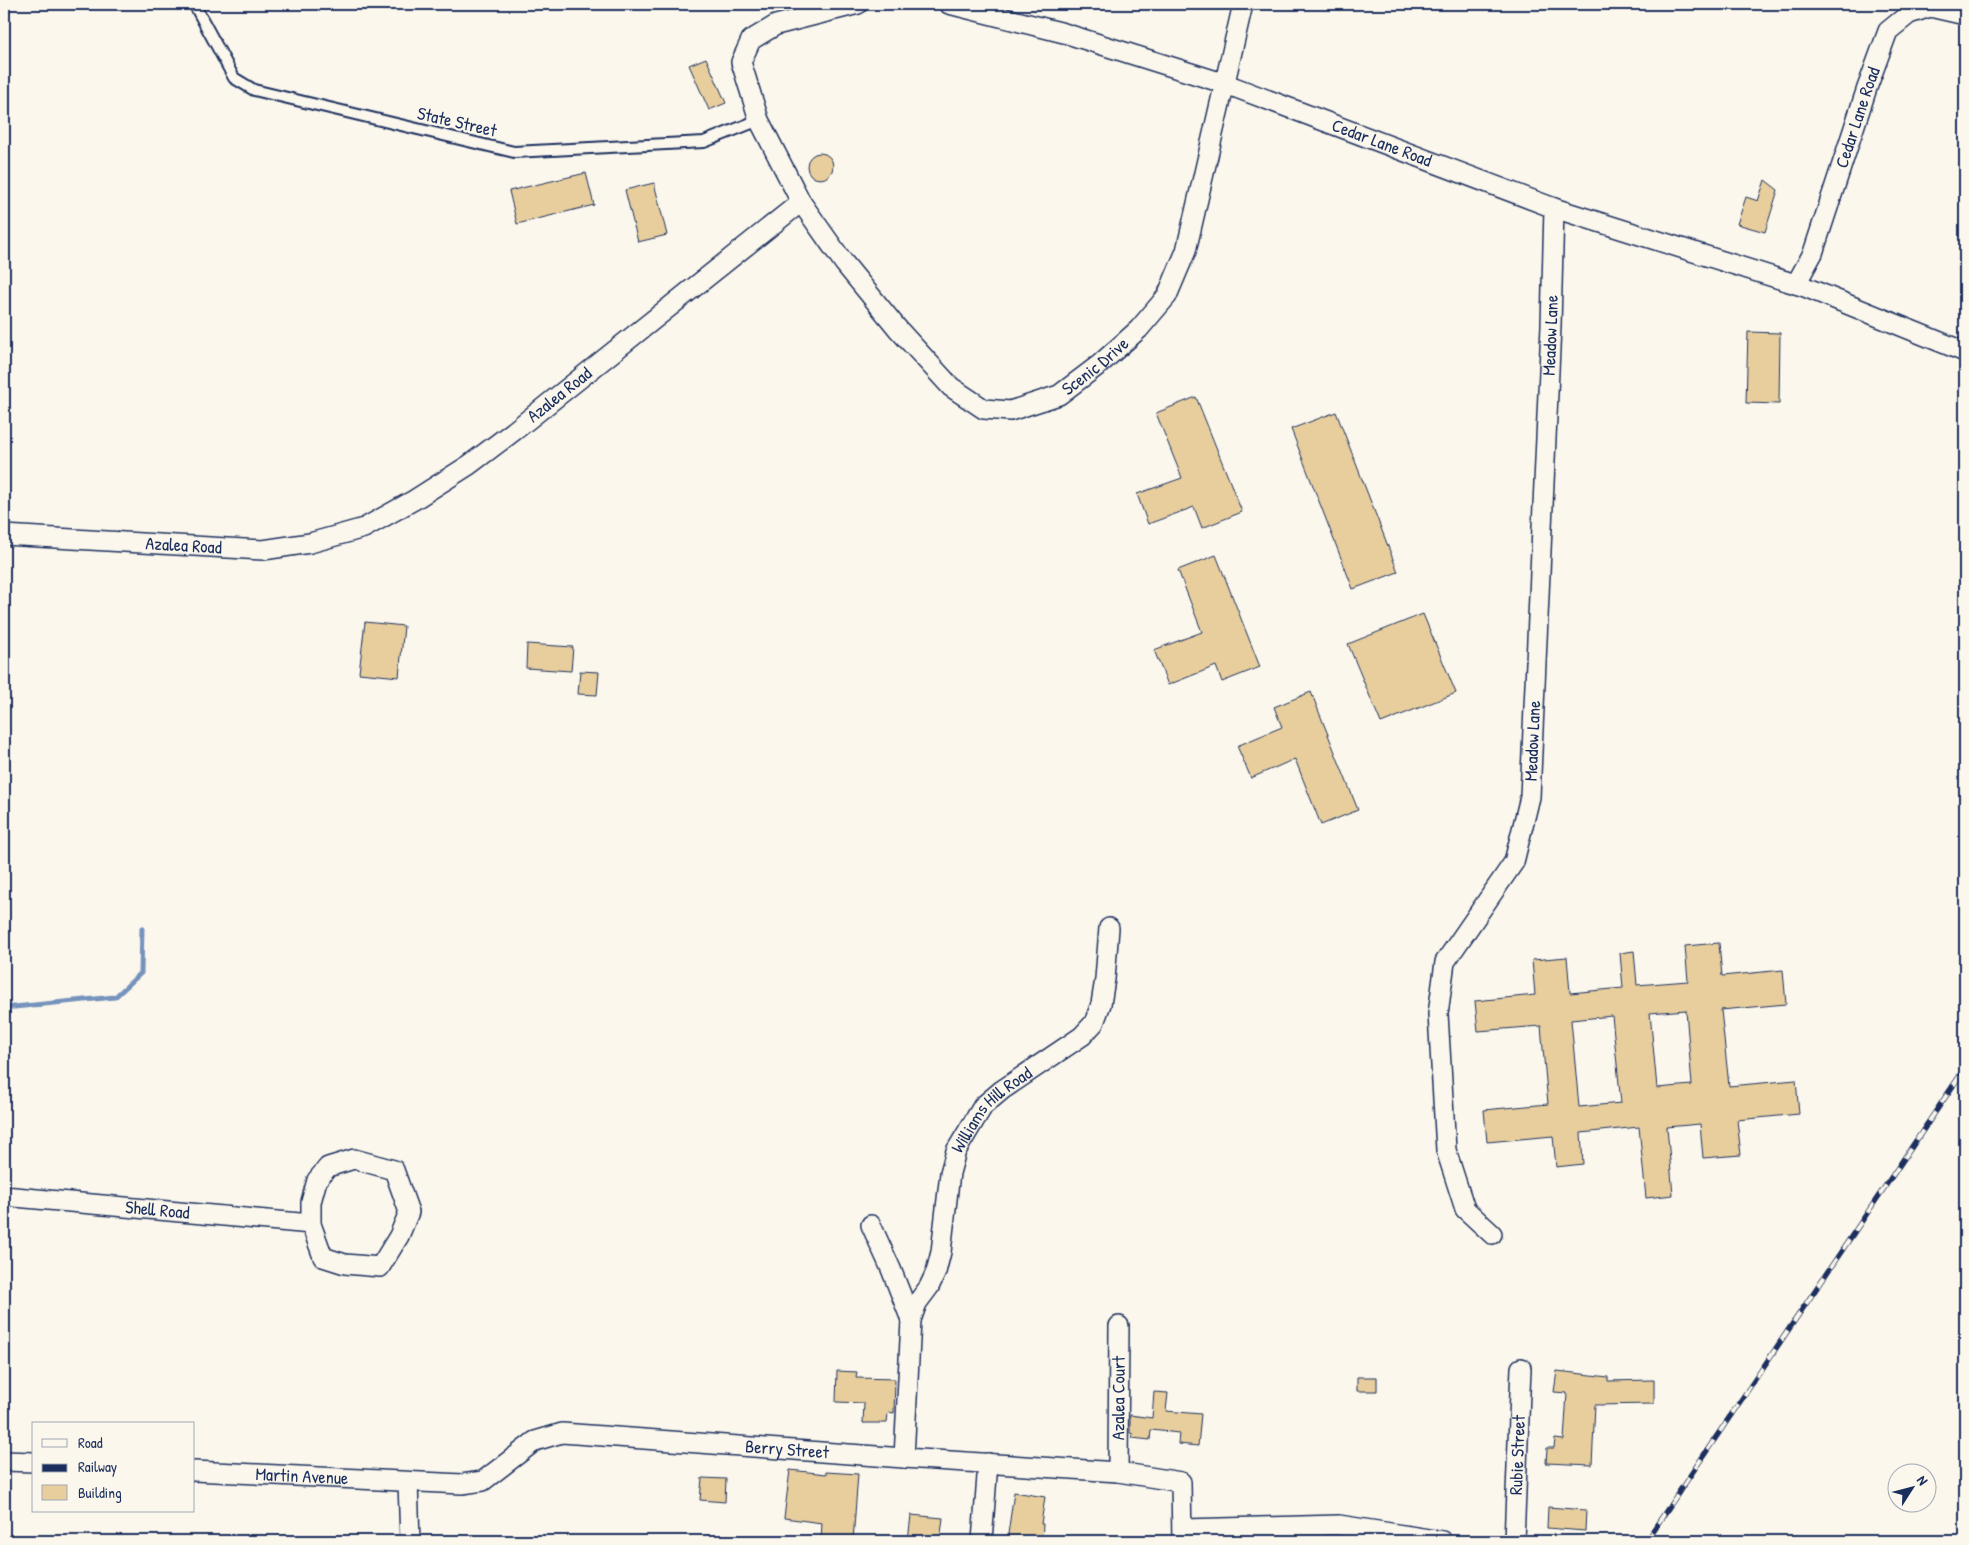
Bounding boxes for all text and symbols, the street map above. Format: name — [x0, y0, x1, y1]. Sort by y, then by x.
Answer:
street label: Cedar Lane Road — [1829, 63, 1886, 171]
street label: State Street — [415, 100, 500, 143]
street label: Cedar Lane Road — [1328, 112, 1435, 173]
street label: Meadow Lane — [1536, 295, 1564, 376]
street label: Scenic Drive — [1056, 331, 1134, 401]
street label: Azalea Road — [521, 361, 597, 428]
street label: Azalea Road — [145, 530, 223, 560]
street label: Meadow Lane — [1518, 700, 1546, 782]
street label: Williams Hill Road — [945, 1060, 1037, 1157]
street label: Shell Road — [124, 1194, 191, 1225]
street label: Azalea Court — [1105, 1355, 1131, 1440]
street label: Rubie Street — [1503, 1414, 1531, 1496]
legend — [32, 1422, 195, 1512]
text: Road — [78, 1432, 103, 1453]
street label: Berry Street — [744, 1433, 831, 1465]
text: Railway — [78, 1456, 117, 1477]
street label: Martin Avenue — [255, 1461, 349, 1490]
north arrow — [1886, 1462, 1936, 1512]
text: N — [1913, 1471, 1933, 1489]
text: Building — [78, 1482, 122, 1503]

